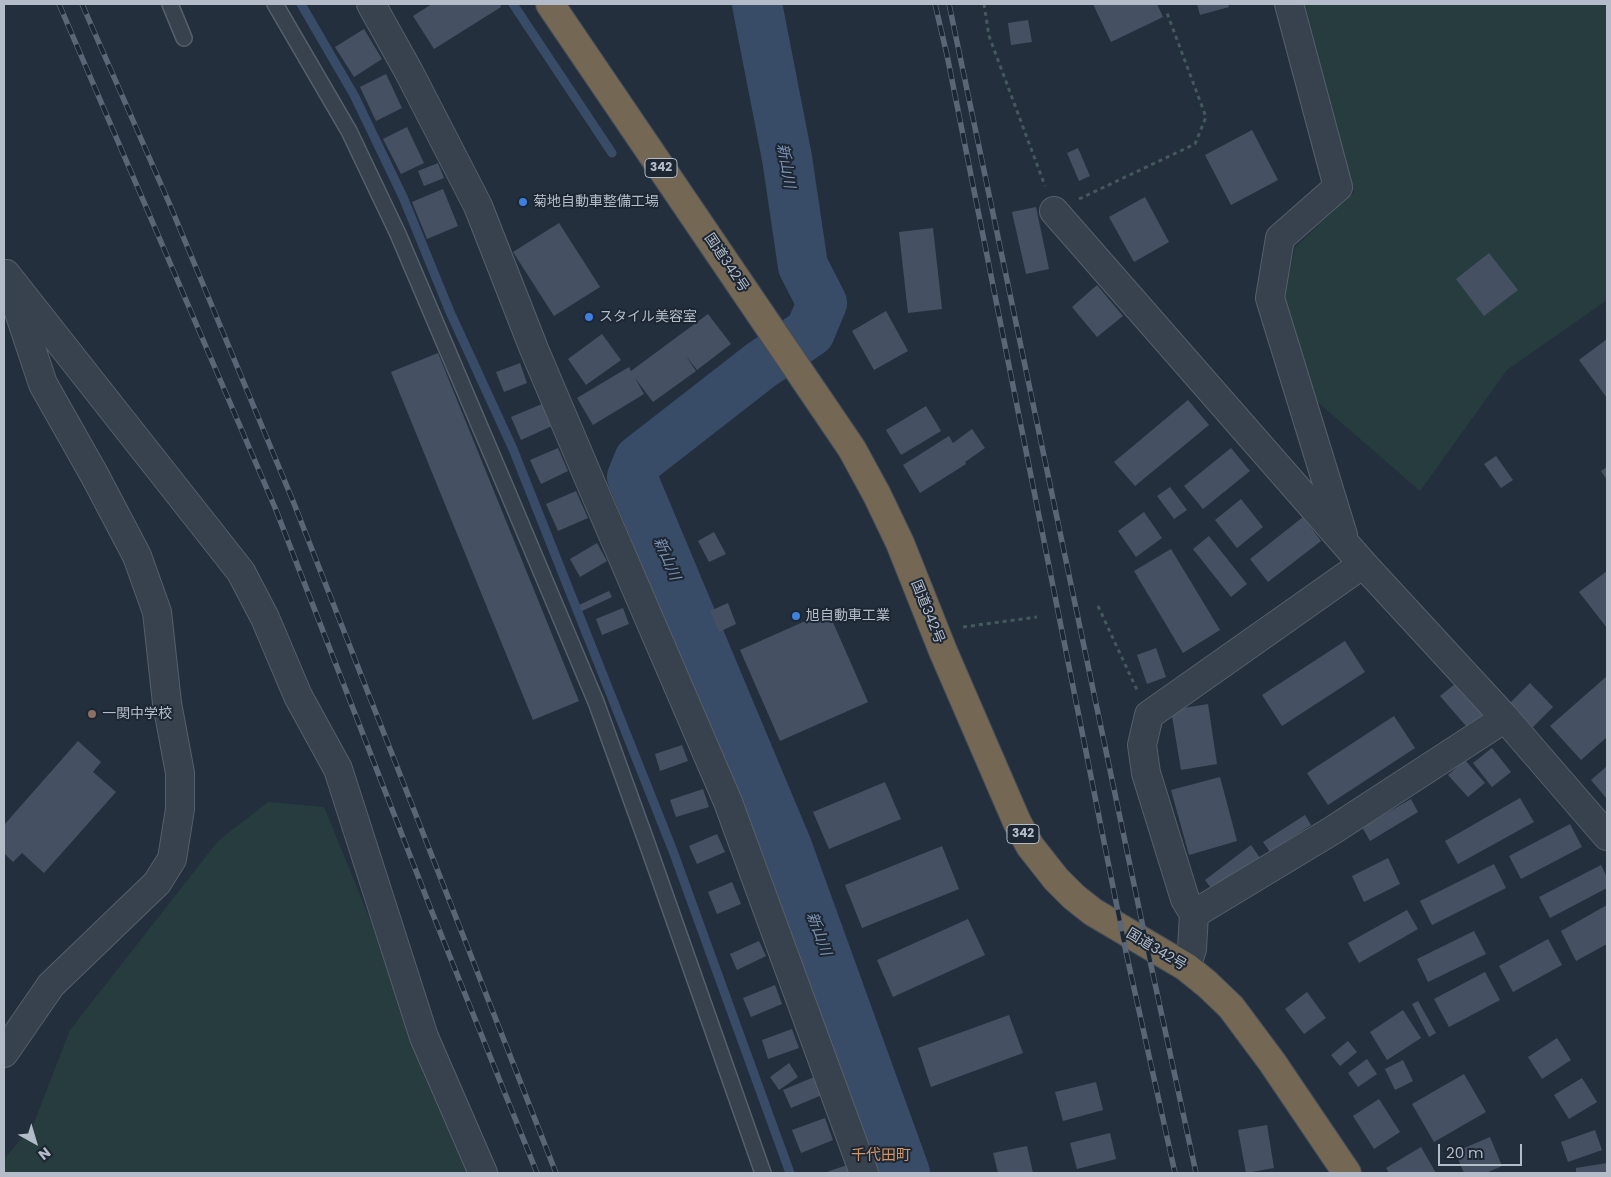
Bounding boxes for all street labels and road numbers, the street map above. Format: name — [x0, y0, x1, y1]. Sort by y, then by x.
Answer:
road number: 342 — [645, 158, 677, 178]
street label: 国道342号 — [700, 230, 752, 296]
street label: 国道342号 — [907, 578, 947, 646]
road number: 342 — [1007, 824, 1039, 844]
street label: 国道342号 — [1123, 926, 1189, 974]

